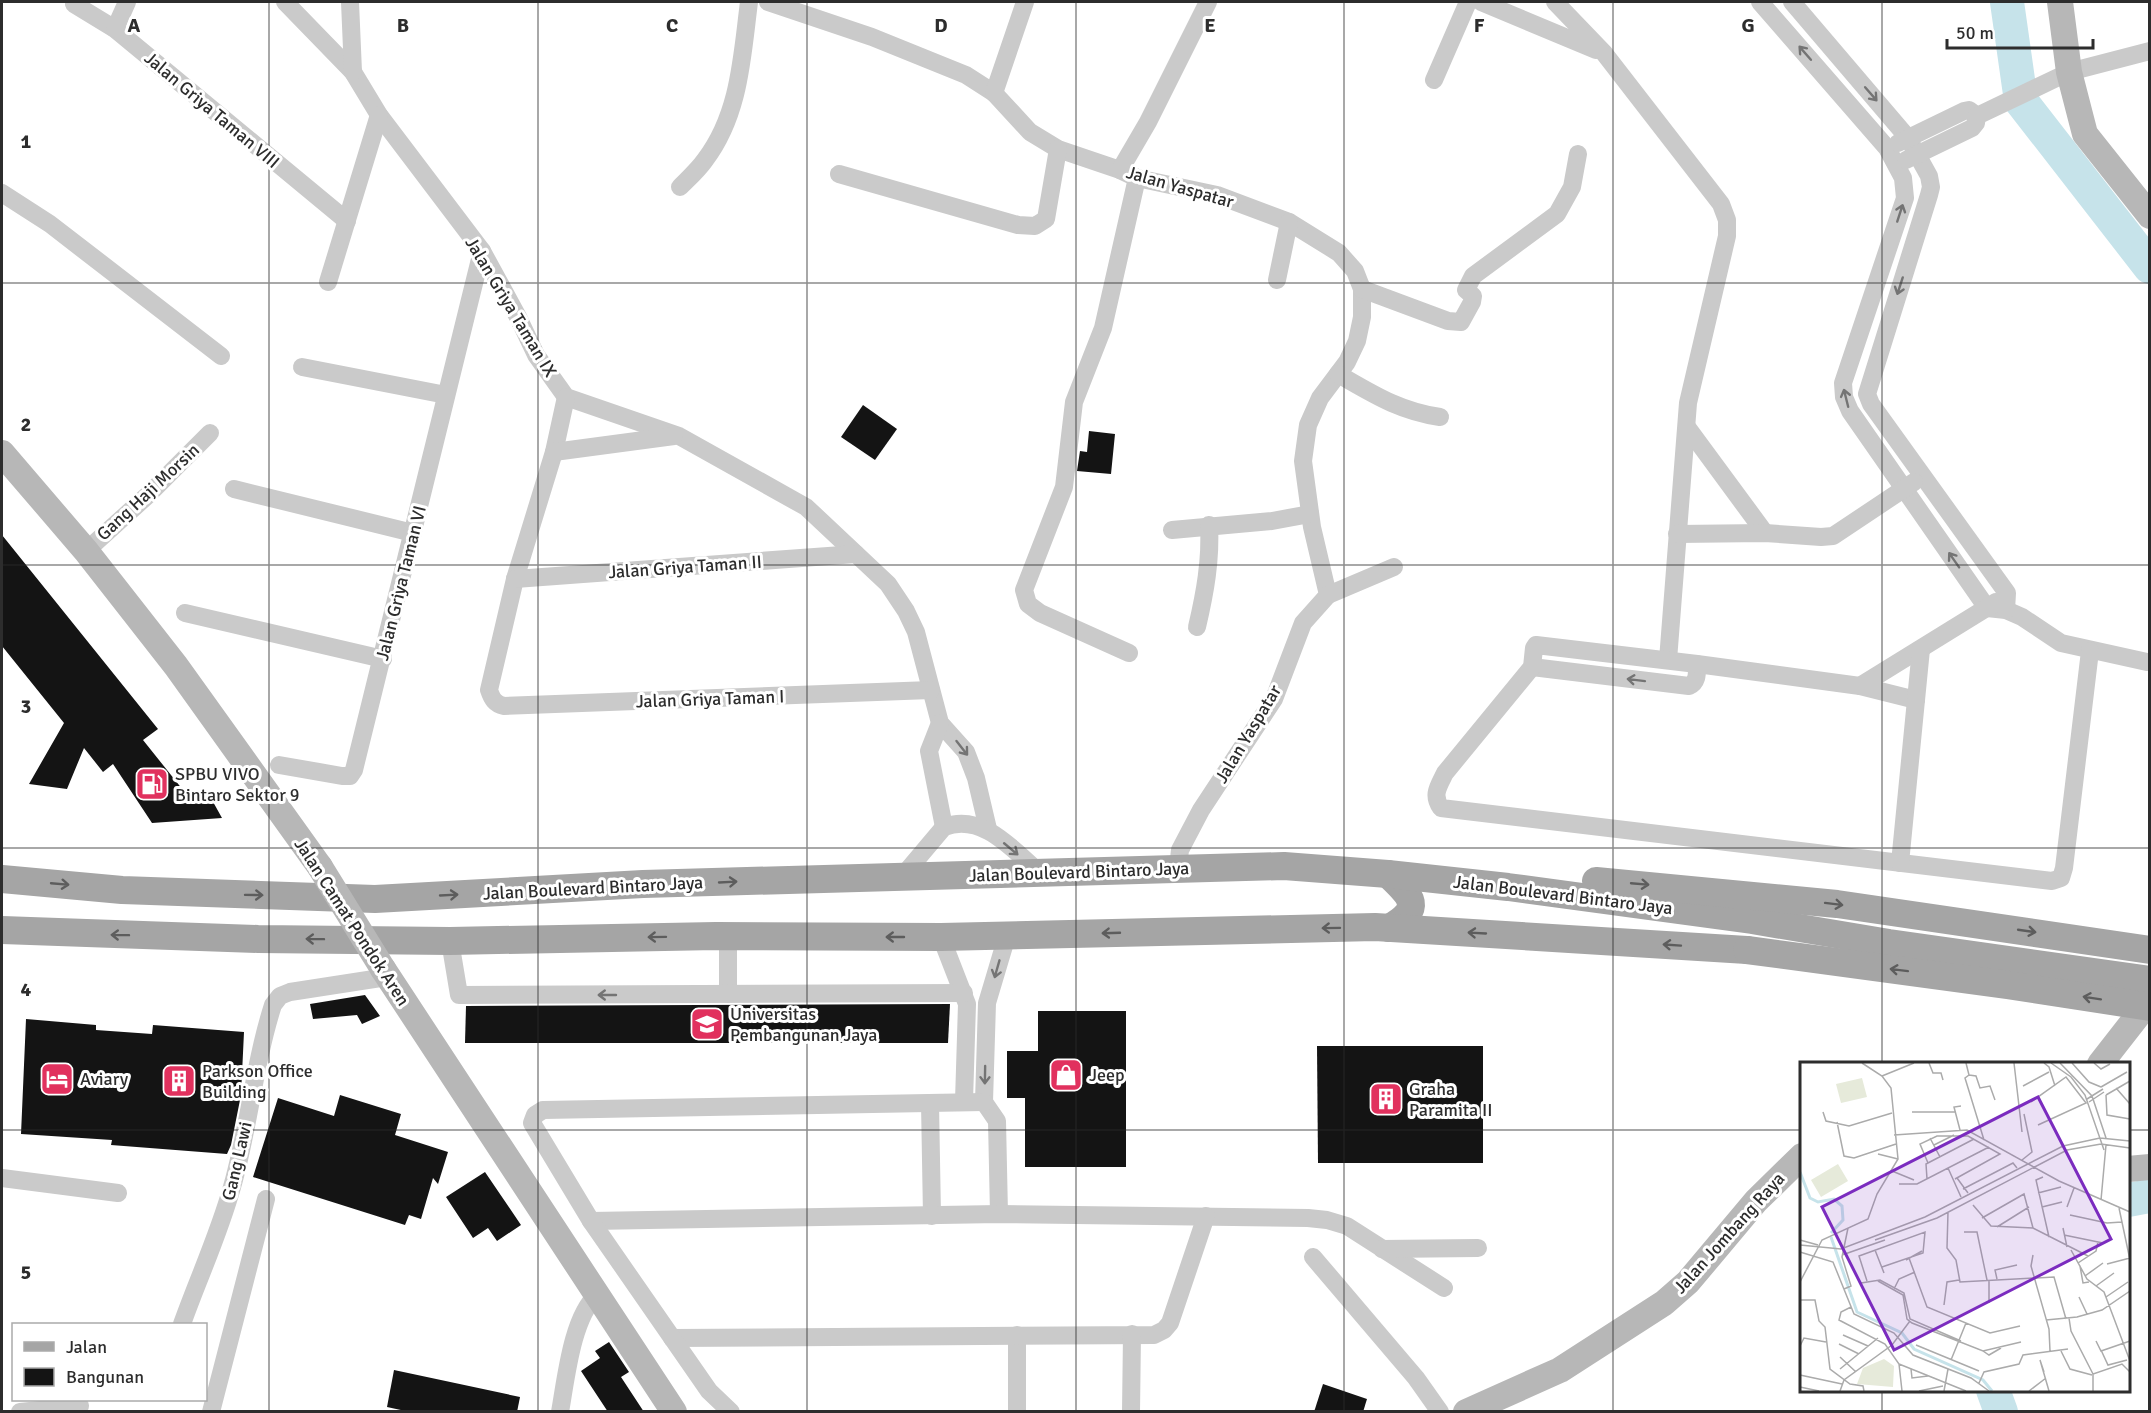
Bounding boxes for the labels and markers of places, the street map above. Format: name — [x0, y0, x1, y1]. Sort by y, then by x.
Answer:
place label: SPBU VIVO Bintaro Sektor 9 — [175, 763, 299, 806]
fuel station icon: SPBU VIVO Bintaro Sektor 9 — [134, 766, 170, 802]
place label: Universitas Pembangunan Jaya — [730, 1003, 877, 1046]
school or university icon: Universitas Pembangunan Jaya — [689, 1006, 725, 1042]
shop icon: Jeep — [1048, 1057, 1084, 1093]
place label: Parkson Office Building — [202, 1060, 313, 1103]
hotel icon: Aviary — [39, 1061, 75, 1097]
building icon: Parkson Office Building — [161, 1063, 197, 1099]
place label: Jeep — [1089, 1064, 1125, 1086]
place label: Aviary — [80, 1068, 129, 1090]
place label: Graha Paramita II — [1409, 1078, 1493, 1121]
building icon: Graha Paramita II — [1368, 1081, 1404, 1117]

